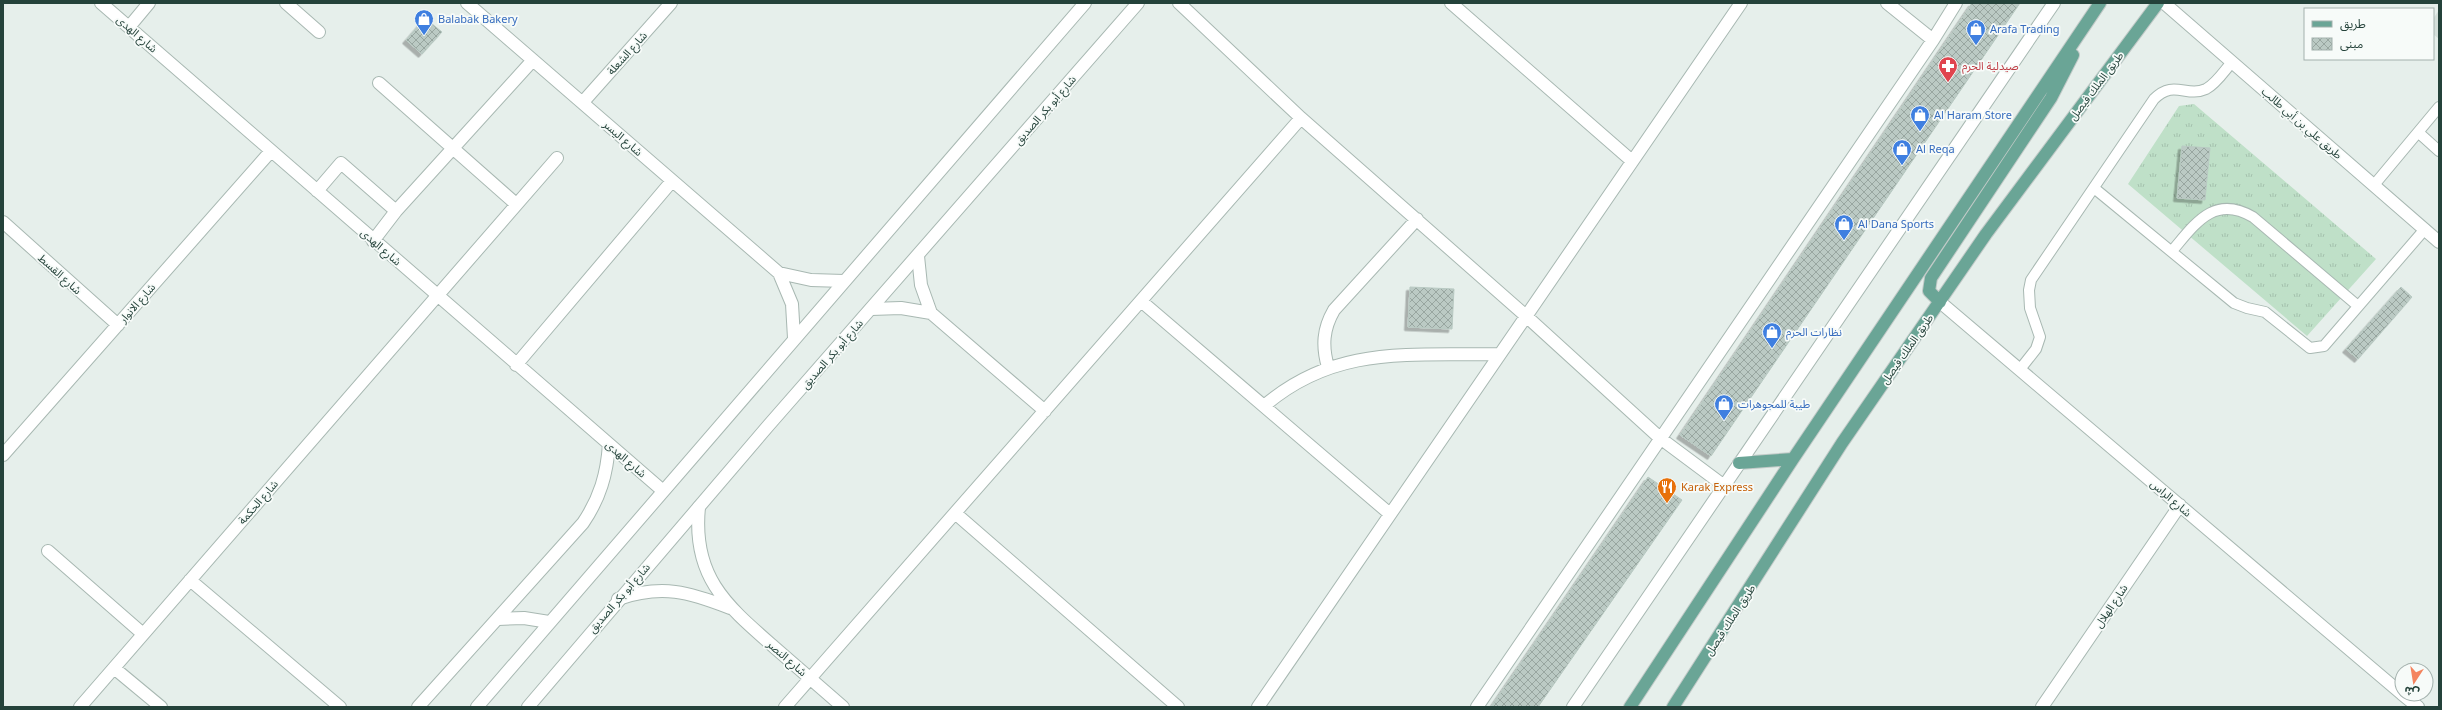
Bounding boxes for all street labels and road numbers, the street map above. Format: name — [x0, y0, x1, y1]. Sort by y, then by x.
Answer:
street label: شارع الهدى — [113, 12, 161, 57]
street label: شارع الشعلة — [603, 27, 651, 78]
street label: طريق الملك فيصل — [2065, 48, 2126, 123]
street label: شارع أبو بكر الصديق — [1010, 71, 1080, 148]
street label: طريق علي بن أبي طالب — [2257, 83, 2346, 164]
street label: شارع اليسر — [599, 116, 646, 160]
street label: شارع الهدى — [357, 225, 405, 270]
street label: شارع القسط — [35, 250, 86, 298]
street label: شارع الانوار — [115, 279, 159, 327]
street label: طريق الملك فيصل — [1877, 311, 1936, 387]
street label: شارع أبو بكر الصديق — [797, 315, 867, 392]
street label: شارع الهدى — [602, 437, 650, 482]
street label: شارع الحكمة — [234, 476, 282, 528]
street label: شارع الراس — [2147, 476, 2195, 521]
street label: شارع أبو بكر الصديق — [584, 559, 654, 636]
street label: طريق الملك فيصل — [1701, 581, 1758, 658]
street label: شارع الهلال — [2091, 581, 2132, 631]
street label: شارع النصر — [763, 635, 811, 680]

